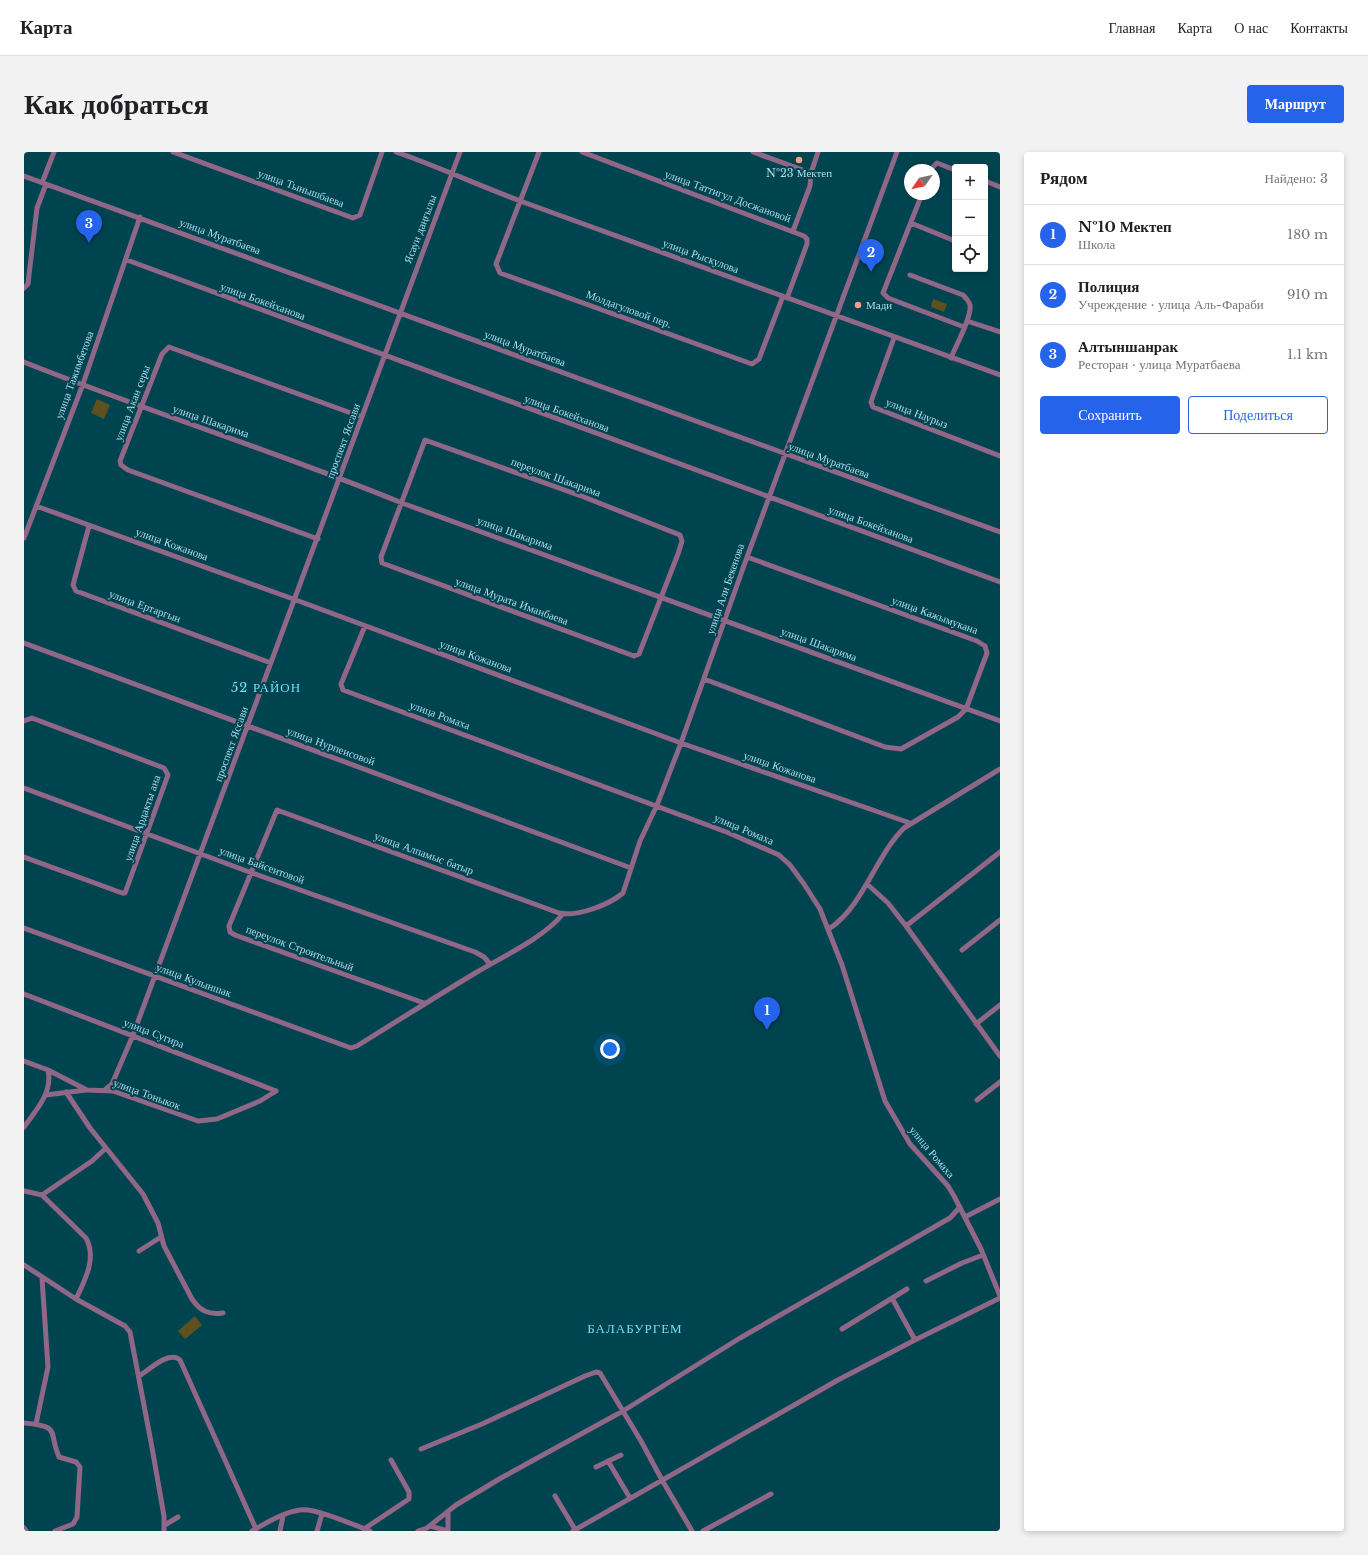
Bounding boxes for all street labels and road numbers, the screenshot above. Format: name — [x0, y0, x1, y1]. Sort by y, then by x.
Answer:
street label: улица Тынышбаева — [256, 166, 346, 210]
street label: улица Таттигул Досжановой — [663, 167, 793, 225]
street label: Ясауи даңғылы — [400, 192, 440, 265]
street label: улица Муратбаева — [177, 215, 263, 257]
street label: улица Рыскулова — [661, 236, 741, 276]
street label: улица Бокейханова — [219, 279, 308, 323]
street label: Молдагуловой пер. — [584, 287, 674, 331]
street label: улица Муратбаева — [482, 327, 568, 369]
street label: улица Тажимбетова — [52, 329, 96, 421]
street label: улица Акан серы — [111, 363, 153, 443]
street label: улица Бокейханова — [523, 391, 612, 435]
street label: улица Наурыз — [884, 395, 950, 431]
street label: улица Шакарима — [171, 401, 251, 441]
street label: проспект Яссави — [323, 401, 363, 481]
street label: улица Муратбаева — [786, 439, 872, 481]
street label: переулок Шакарима — [509, 454, 603, 500]
street label: улица Бокейханова — [827, 502, 916, 546]
street label: улица Шакарима — [475, 513, 555, 553]
street label: улица Кожанова — [134, 524, 210, 564]
street label: улица Али Бекенова — [703, 542, 747, 636]
street label: улица Мурата Иманбаева — [454, 574, 571, 628]
street label: улица Ертаргын — [107, 587, 183, 626]
street label: улица Кажымукана — [890, 593, 980, 637]
street label: улица Шакарима — [779, 624, 859, 664]
street label: улица Кожанова — [438, 636, 514, 676]
street label: улица Ромаха — [408, 698, 472, 732]
street label: проспект Яссави — [211, 704, 251, 784]
street label: улица Нурпеисовой — [285, 724, 377, 768]
street label: улица Кожанова — [742, 748, 818, 786]
street label: улица Ардакты ана — [121, 773, 163, 863]
street label: улица Ромаха — [712, 810, 776, 848]
street label: улица Алпамыс батыр — [372, 828, 476, 878]
street label: улица Байсеитовой — [217, 843, 307, 887]
street label: переулок Строительный — [244, 922, 356, 974]
street label: улица Кулыншак — [154, 960, 234, 1000]
street label: улица Сугира — [122, 1015, 186, 1051]
street label: улица Тоныкок — [111, 1075, 183, 1113]
street label: улица Ромаха — [906, 1123, 958, 1181]

